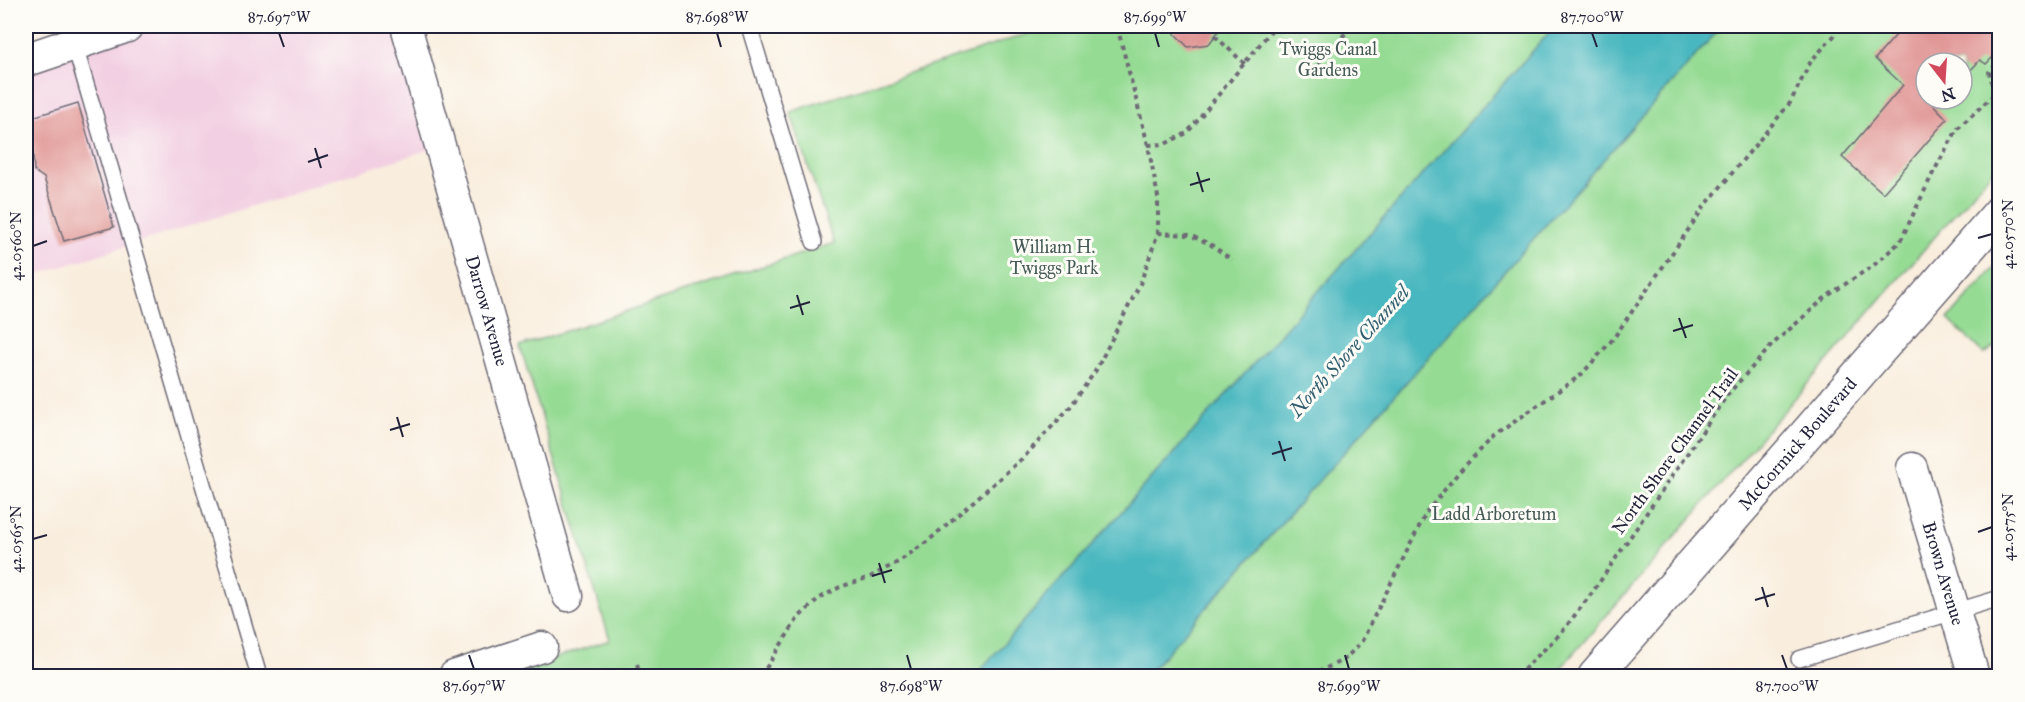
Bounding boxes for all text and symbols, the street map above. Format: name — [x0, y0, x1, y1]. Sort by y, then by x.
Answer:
text: 87.697°W — [248, 8, 311, 26]
text: 87.698°W — [686, 8, 749, 26]
text: 87.699°W — [1124, 8, 1187, 26]
text: 87.700°W — [1560, 8, 1624, 26]
park label: Twiggs Canal Gardens — [1279, 38, 1377, 81]
north arrow — [1914, 51, 1974, 111]
text: N — [1939, 84, 1958, 106]
text: 42.0570°N — [1999, 199, 2017, 269]
text: 42.0560°N — [7, 211, 25, 281]
park label: William H. Twiggs Park — [1010, 236, 1099, 280]
street label: Darrow Avenue — [461, 253, 513, 369]
water label: North Shore Channel — [1283, 279, 1415, 422]
street label: North Shore Channel Trail — [1607, 363, 1743, 538]
street label: McCormick Boulevard — [1734, 373, 1861, 515]
text: 42.0575°N — [1999, 493, 2017, 561]
park label: Ladd Arboretum — [1432, 503, 1556, 525]
text: 42.0565°N — [7, 505, 25, 573]
street label: Brown Avenue — [1918, 519, 1969, 628]
text: 87.697°W — [443, 677, 506, 695]
text: 87.698°W — [880, 677, 943, 695]
text: 87.699°W — [1318, 677, 1381, 695]
text: 87.700°W — [1755, 677, 1819, 695]

